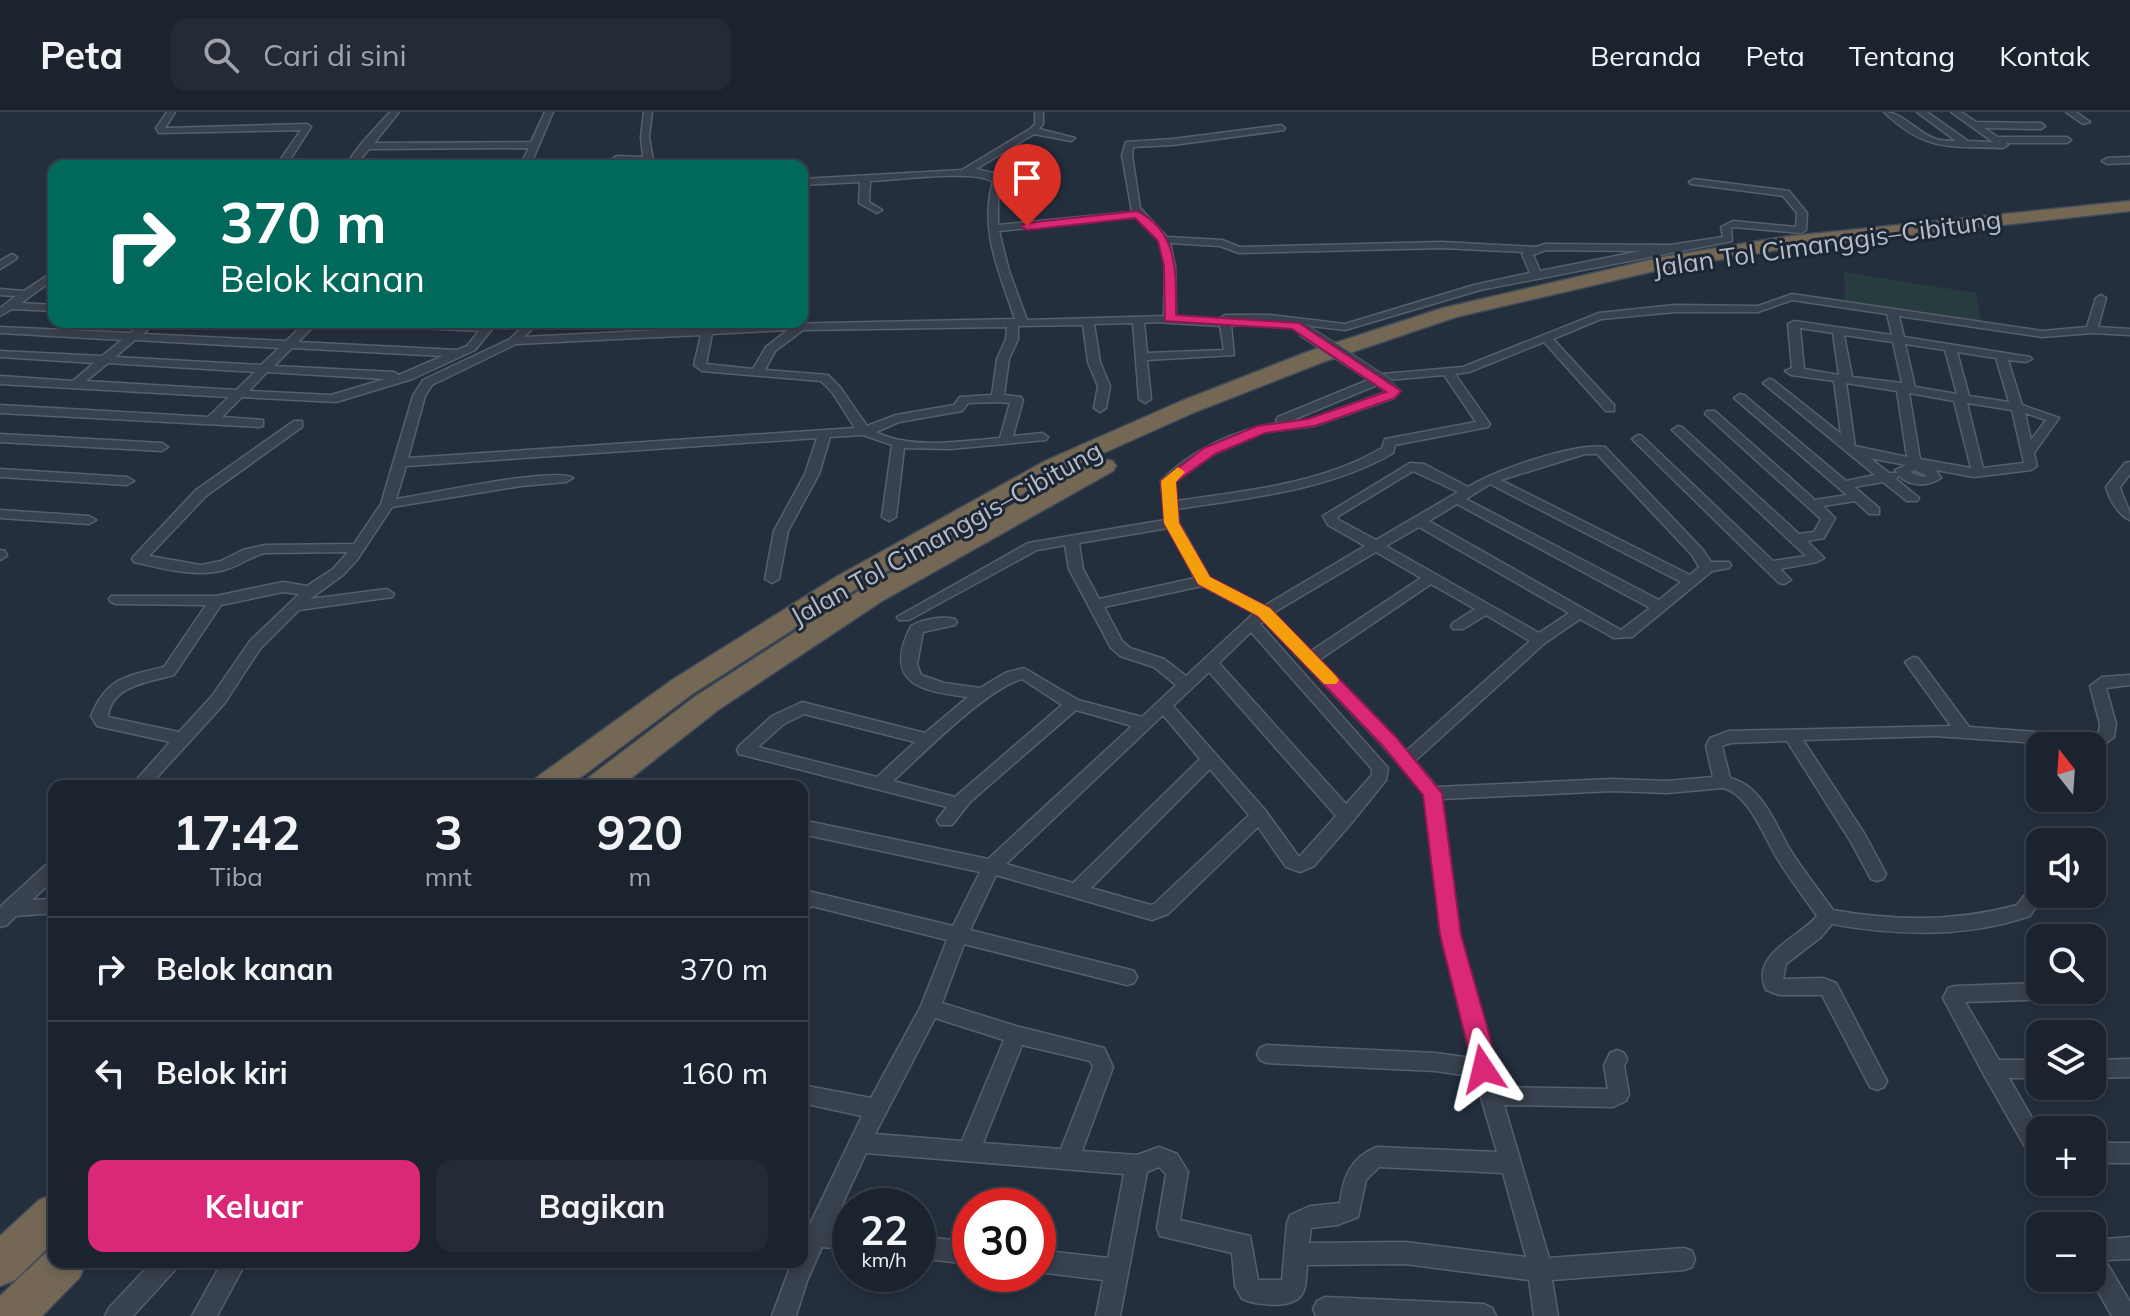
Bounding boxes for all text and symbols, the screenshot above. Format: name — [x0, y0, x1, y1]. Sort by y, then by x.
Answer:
search box — [171, 19, 731, 91]
text: Peta — [40, 31, 123, 79]
icon: search — [199, 33, 243, 77]
text: Cari di sini — [263, 36, 407, 74]
text: Beranda — [1590, 38, 1701, 73]
text: Peta — [1745, 38, 1805, 73]
text: Tentang — [1849, 38, 1955, 73]
text: Kontak — [1999, 38, 2090, 73]
pin — [993, 144, 1061, 226]
icon: arrive — [1005, 156, 1049, 200]
text: 370 m — [220, 187, 387, 257]
icon: right — [88, 192, 192, 296]
street label: Jalan Tol Cimanggis–Cibitung — [1651, 202, 2003, 284]
text: Belok kanan — [220, 256, 425, 301]
street label: Jalan Tol Cimanggis–Cibitung — [784, 433, 1108, 633]
north arrow — [2026, 732, 2106, 812]
map controls — [2026, 732, 2106, 1292]
text: 17:42 — [173, 802, 300, 862]
text: 3 — [434, 802, 463, 862]
text: 920 — [597, 802, 683, 862]
button: sound — [2026, 828, 2106, 908]
text: Tiba — [210, 860, 263, 893]
text: mnt — [425, 860, 472, 893]
text: m — [629, 860, 651, 893]
button: search — [2026, 924, 2106, 1004]
icon: right — [88, 947, 132, 991]
text: Belok kanan — [156, 950, 333, 988]
text: 370 m — [680, 950, 768, 988]
button: layers — [2026, 1020, 2106, 1100]
position arrow — [1441, 1027, 1525, 1111]
icon: left — [88, 1051, 132, 1095]
text: Belok kiri — [156, 1054, 288, 1092]
text: 160 m — [680, 1054, 768, 1092]
button: + — [2026, 1116, 2106, 1196]
button: Keluar — [88, 1160, 420, 1252]
button: Bagikan — [436, 1160, 768, 1252]
speed limit sign: 30 — [952, 1188, 1056, 1292]
text: 22 — [860, 1205, 908, 1255]
button: − — [2026, 1212, 2106, 1292]
text: km/h — [861, 1247, 907, 1272]

